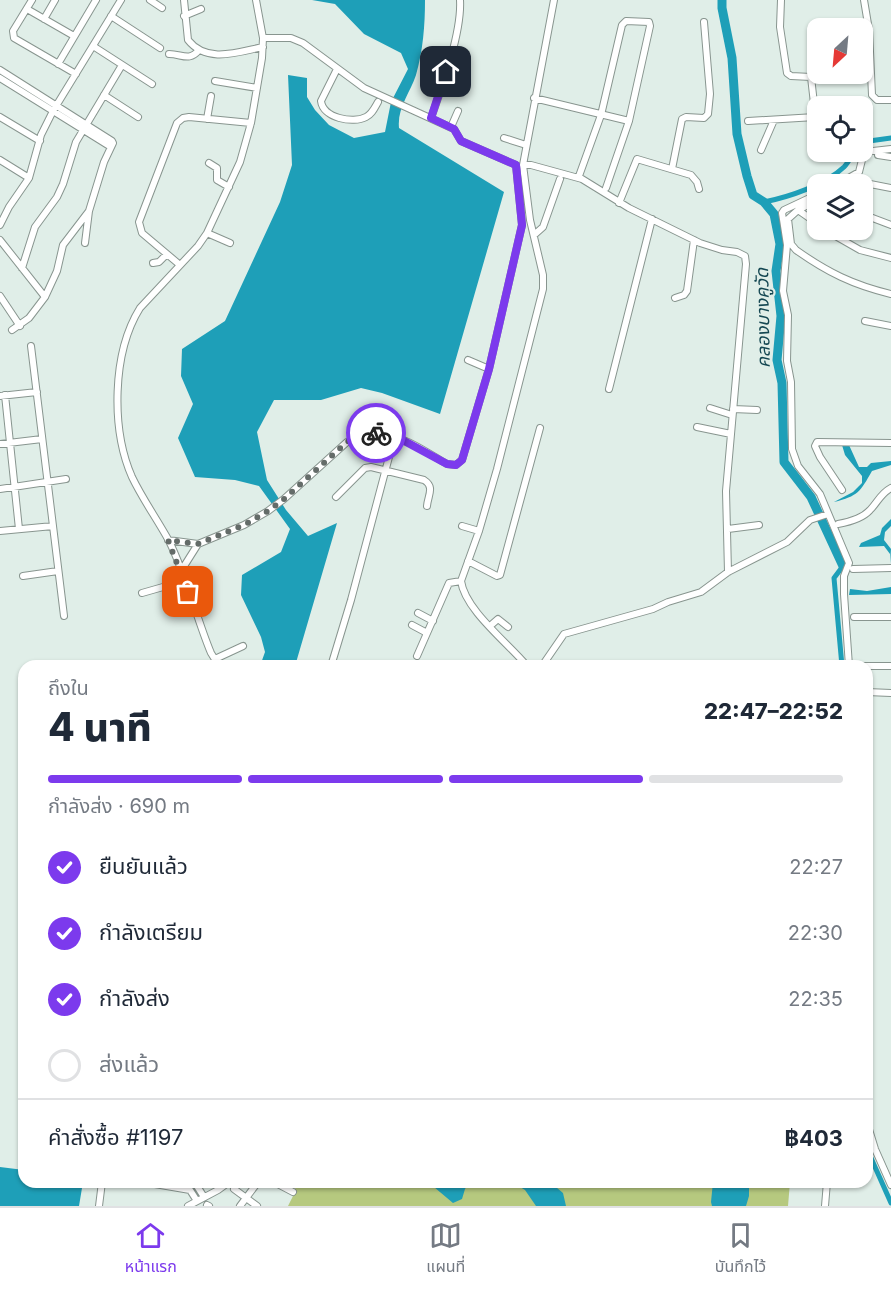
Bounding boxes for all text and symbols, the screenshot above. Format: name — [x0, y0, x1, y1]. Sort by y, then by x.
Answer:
north arrow — [807, 18, 873, 84]
map controls — [807, 18, 873, 240]
pin — [420, 46, 471, 97]
icon: home — [429, 55, 462, 88]
button: locate — [807, 96, 873, 162]
button: layers — [807, 174, 873, 240]
water label: คลองบางคูวัด — [751, 267, 775, 368]
courier — [346, 403, 406, 463]
icon: bike — [360, 417, 393, 450]
pin — [162, 566, 213, 617]
icon: bag — [171, 575, 204, 608]
text: ถึงใน — [48, 676, 89, 700]
text: 22:47–22:52 — [704, 698, 843, 724]
text: 4 นาที — [48, 703, 152, 750]
text: กำลังส่ง · 690 m — [48, 794, 190, 818]
icon: check — [48, 851, 81, 884]
text: ยืนยันแล้ว — [99, 853, 188, 879]
text: 22:27 — [789, 855, 843, 879]
icon: check — [48, 917, 81, 950]
text: กำลังเตรียม — [99, 919, 203, 945]
text: 22:30 — [788, 921, 843, 945]
icon: check — [48, 983, 81, 1016]
text: กำลังส่ง — [99, 985, 170, 1011]
text: 22:35 — [788, 987, 843, 1011]
text: ส่งแล้ว — [99, 1051, 159, 1077]
text: คำสั่งซื้อ #1197 — [48, 1124, 183, 1150]
text: ฿403 — [785, 1125, 843, 1151]
tab: หน้าแรก — [125, 1219, 177, 1279]
tab: แผนที่ — [426, 1219, 465, 1279]
tab: บันทึกไว้ — [715, 1219, 766, 1279]

